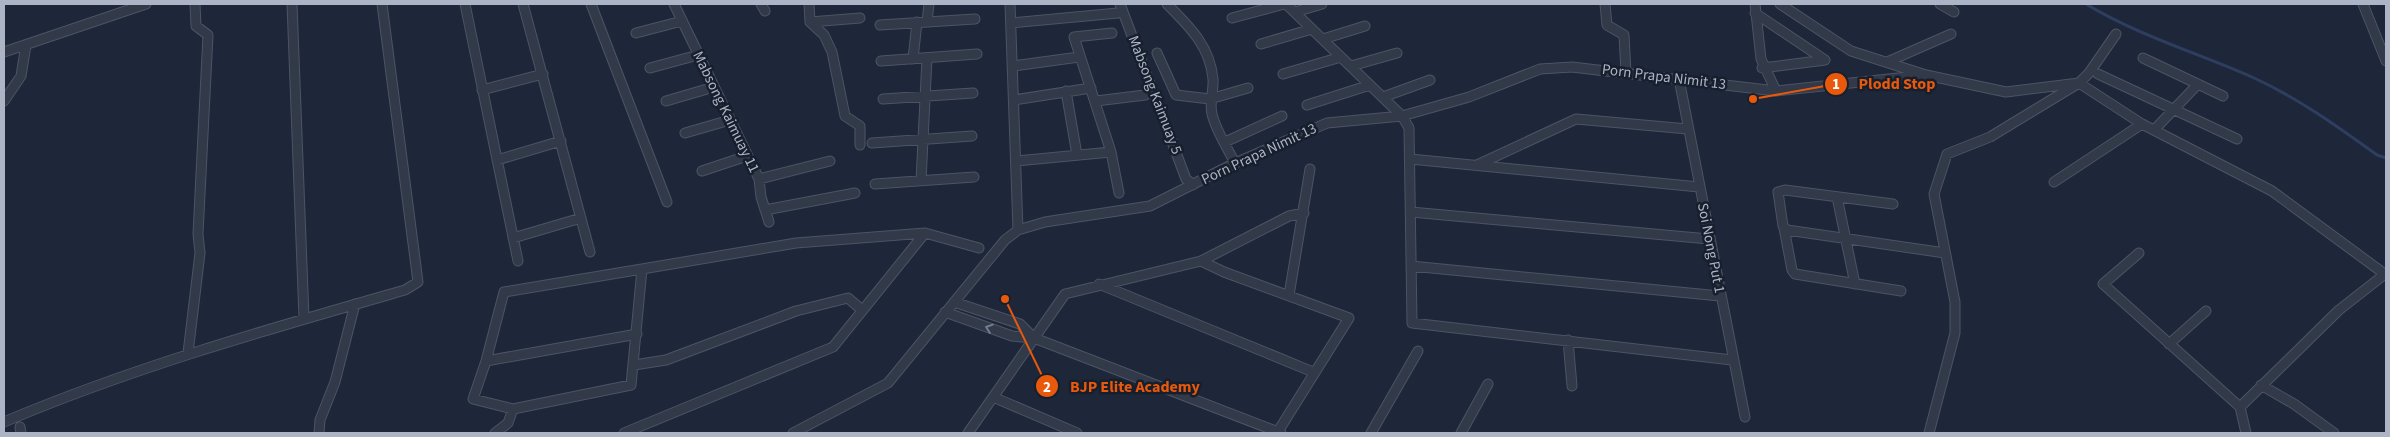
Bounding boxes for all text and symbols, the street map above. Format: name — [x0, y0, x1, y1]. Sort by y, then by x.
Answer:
street label: Mabsong Kaimuay 5 — [1123, 33, 1187, 157]
street label: Mabsong Kaimuay 11 — [687, 48, 765, 176]
street label: Porn Prapa Nimit 13 — [1601, 59, 1727, 95]
callout: Plodd Stop — [1824, 68, 1946, 99]
text: Plodd Stop — [1859, 73, 1935, 95]
text: 1 — [1832, 74, 1840, 95]
street label: Porn Prapa Nimit 13 — [1198, 118, 1320, 190]
street label: Soi Nong Put 1 — [1692, 201, 1730, 295]
one-way arrow — [985, 324, 994, 334]
callout: BJP Elite Academy — [1035, 371, 1210, 402]
text: BJP Elite Academy — [1070, 376, 1201, 398]
text: 2 — [1043, 377, 1051, 398]

